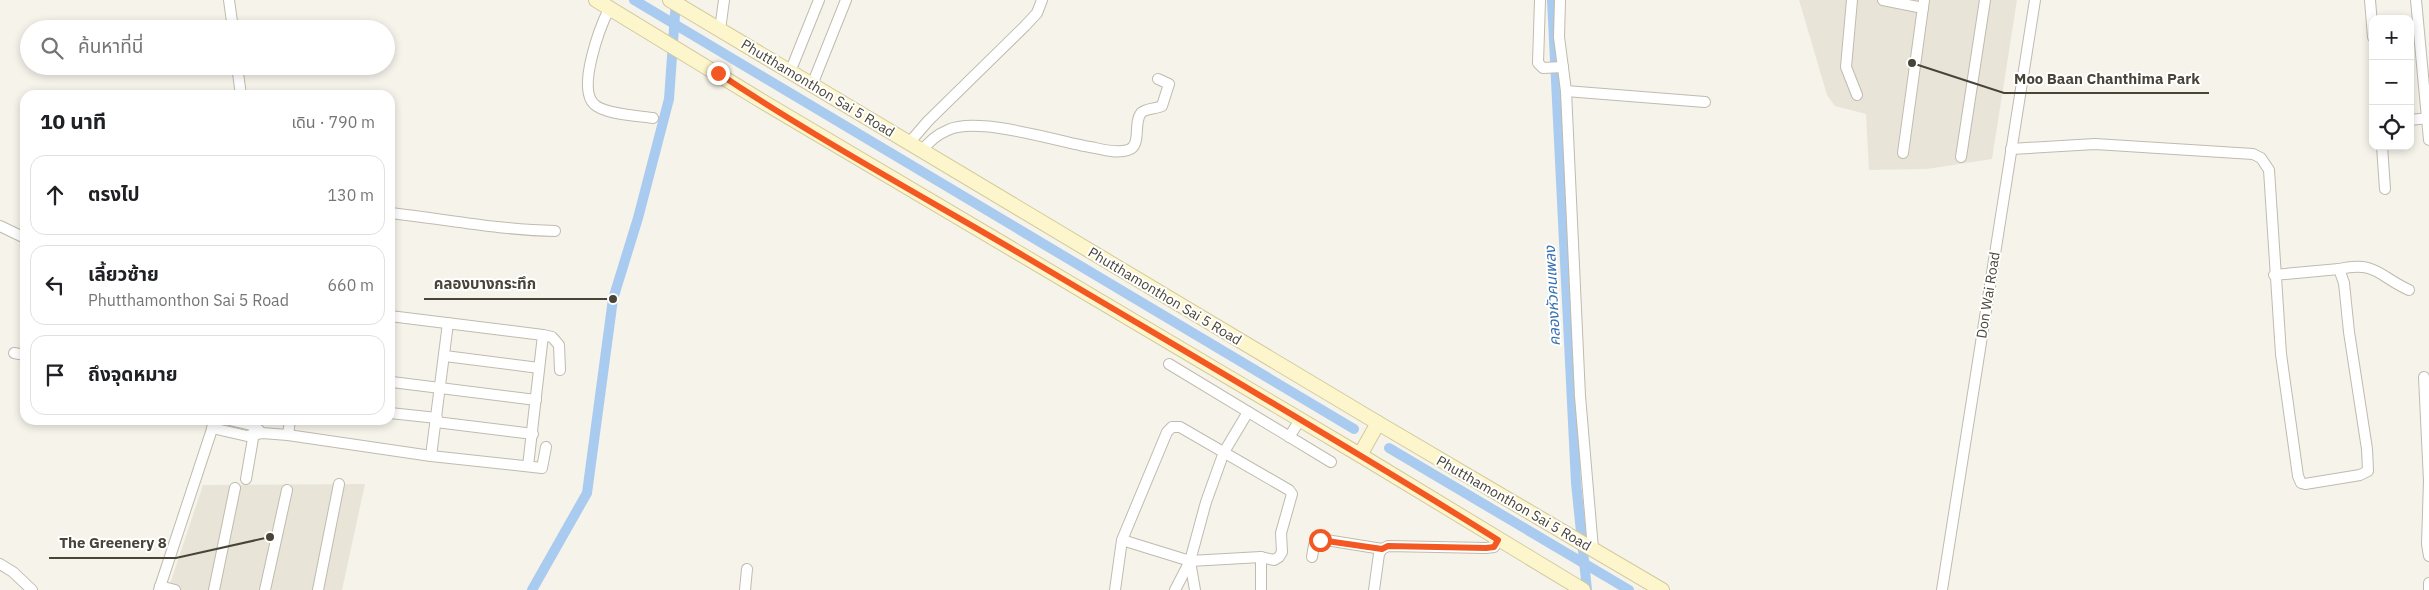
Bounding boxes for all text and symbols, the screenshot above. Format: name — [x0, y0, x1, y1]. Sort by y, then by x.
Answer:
map controls — [2369, 15, 2414, 150]
button: + — [2369, 15, 2414, 60]
search box — [20, 20, 395, 75]
icon: search — [38, 34, 66, 62]
text: ค้นหาที่นี่ — [78, 34, 143, 58]
street label: Phutthamonthon Sai 5 Road — [738, 35, 898, 141]
button: − — [2369, 60, 2414, 105]
route end — [707, 62, 730, 85]
callout: Moo Baan Chanthima Park — [2004, 63, 2209, 93]
text: Moo Baan Chanthima Park — [2014, 69, 2200, 88]
button: locate — [2369, 105, 2414, 150]
text: 10 นาที — [40, 107, 106, 135]
text: เดิน · 790 m — [291, 112, 375, 132]
icon: ahead — [41, 181, 69, 209]
text: ตรงไป — [88, 182, 140, 206]
text: 130 m — [327, 185, 374, 205]
street label: Phutthamonthon Sai 5 Road — [1085, 243, 1245, 349]
water label: คลองหัวคนเพลง — [1540, 245, 1564, 347]
street label: Don Wai Road — [1972, 250, 2004, 340]
text: เลี้ยวซ้าย — [88, 262, 159, 286]
callout: คลองบางกระทึก — [424, 269, 547, 299]
icon: left — [41, 271, 69, 299]
text: คลองบางกระทึก — [434, 274, 536, 293]
text: 660 m — [327, 275, 374, 295]
text: Phutthamonthon Sai 5 Road — [88, 290, 289, 310]
icon: arrive — [41, 361, 69, 389]
text: ถึงจุดหมาย — [88, 362, 178, 386]
street label: Phutthamonthon Sai 5 Road — [1433, 451, 1595, 555]
callout: The Greenery 8 — [49, 528, 176, 558]
route start — [1309, 529, 1332, 552]
text: The Greenery 8 — [59, 533, 167, 552]

